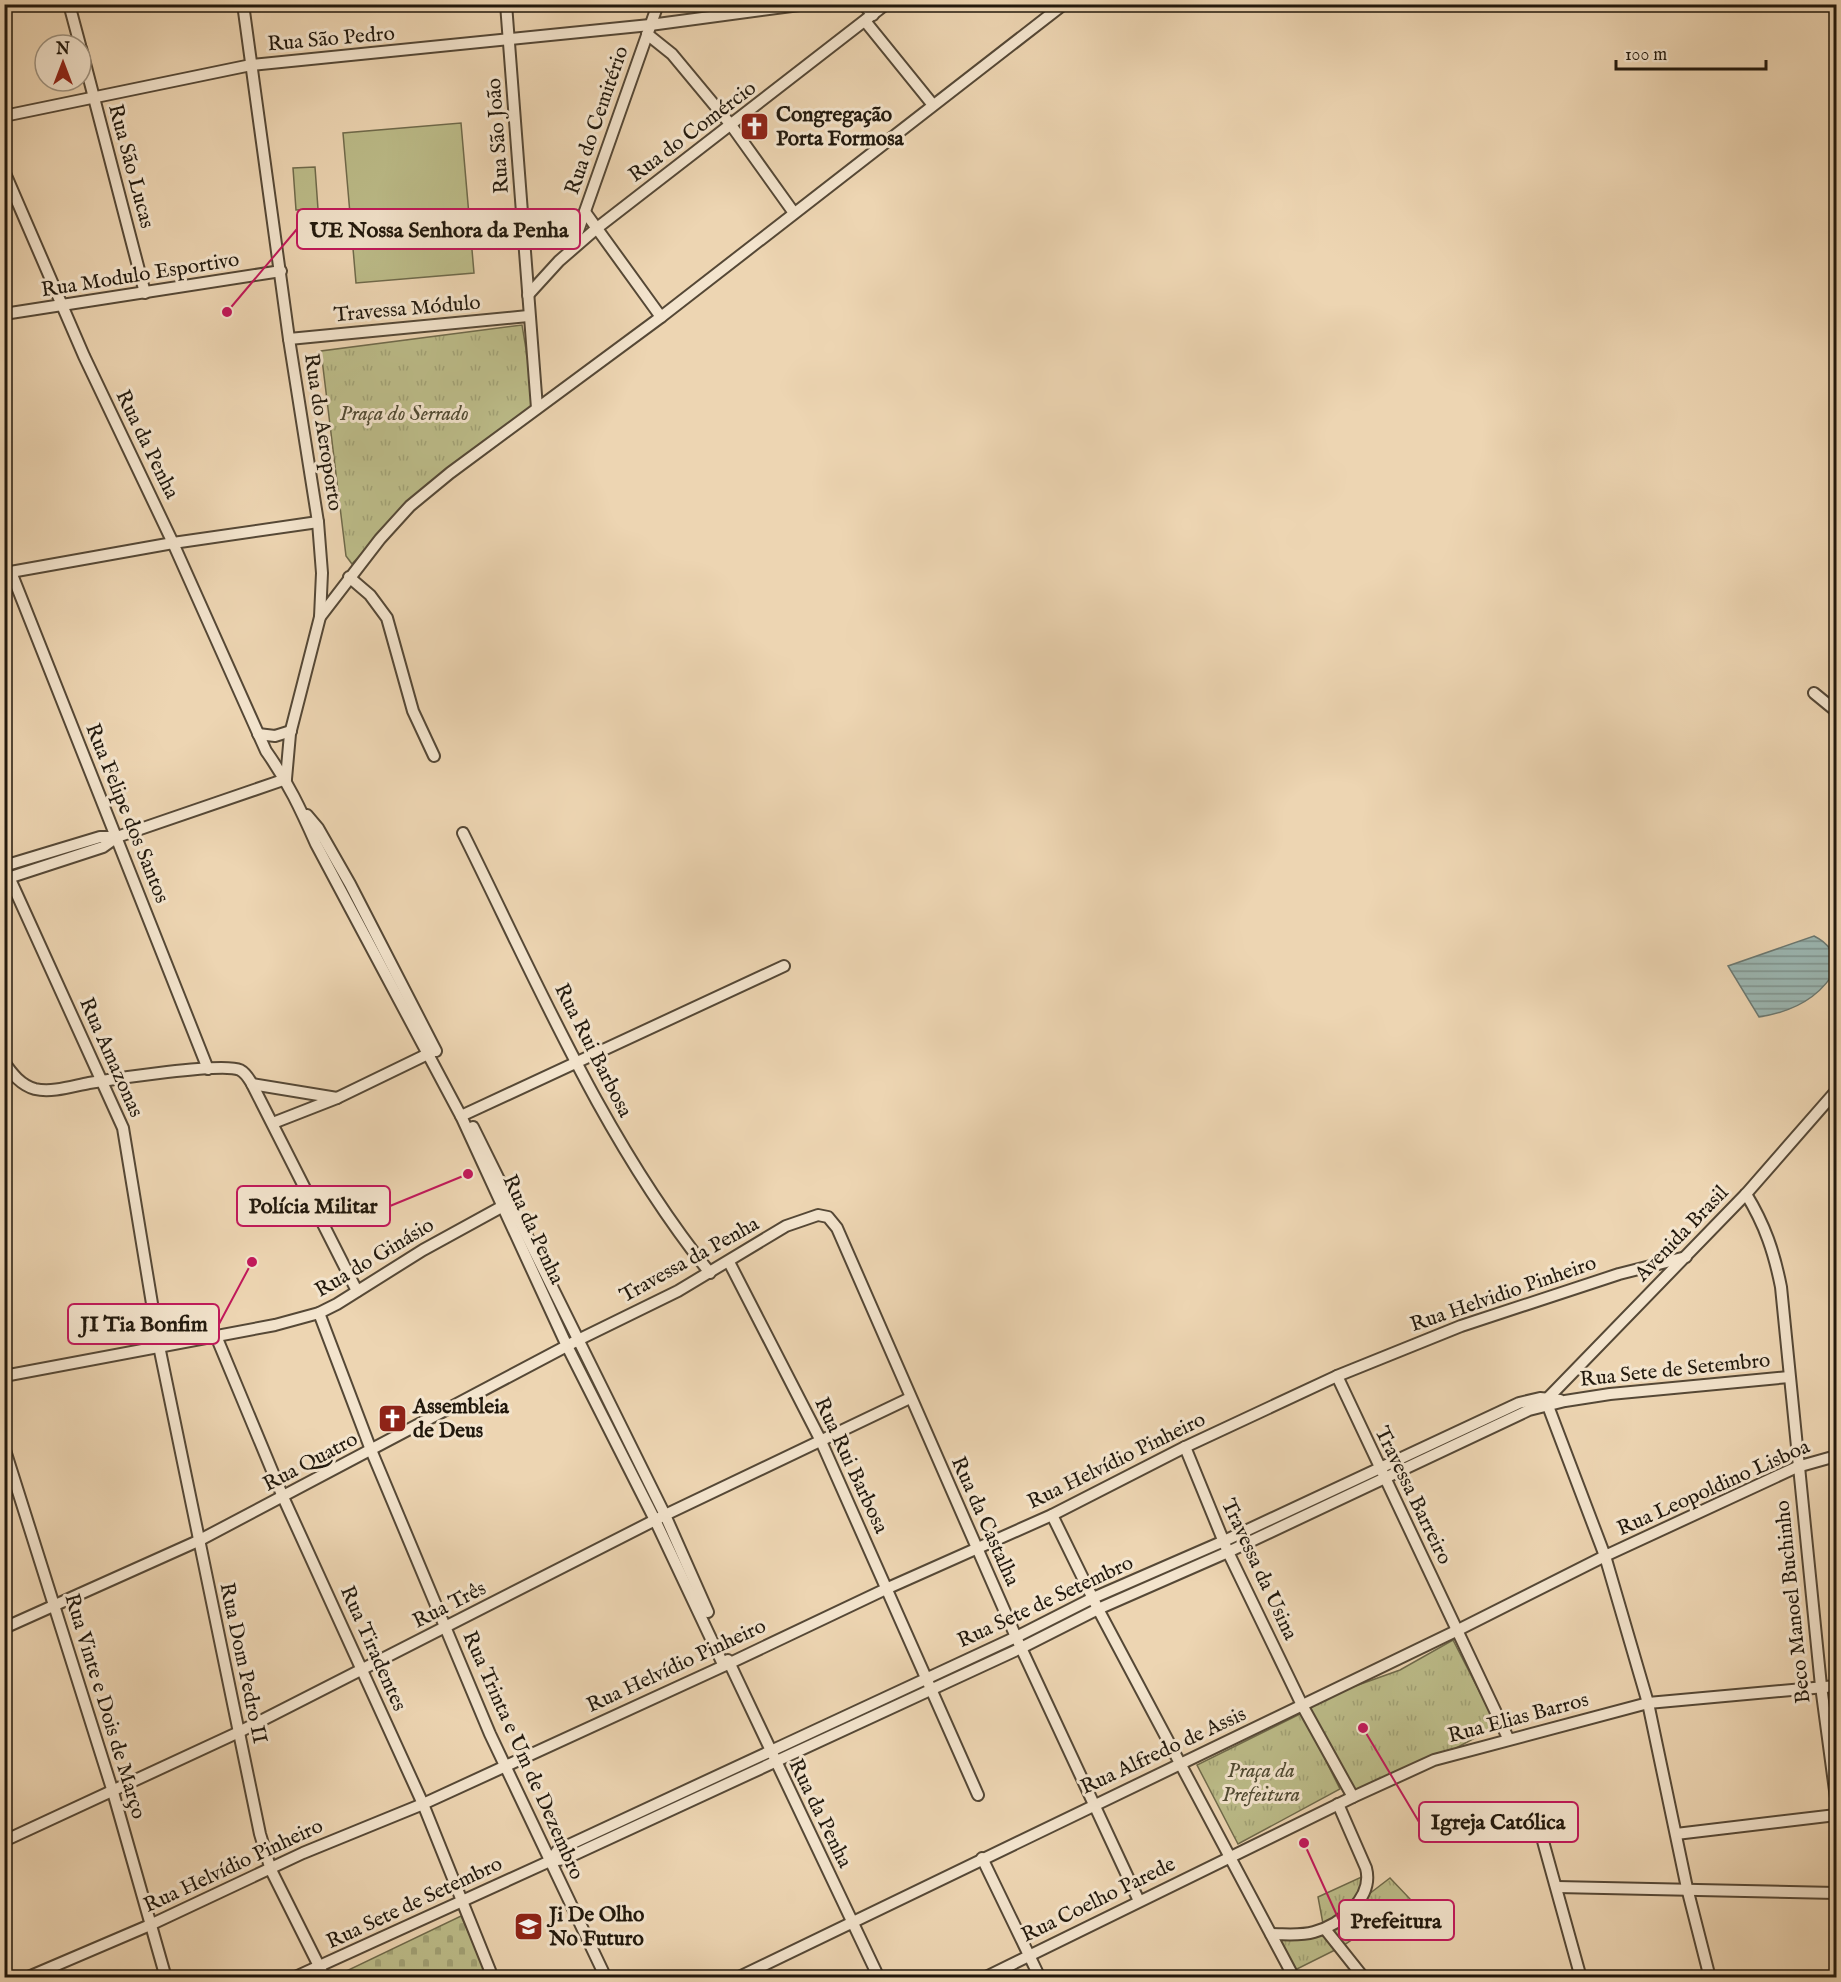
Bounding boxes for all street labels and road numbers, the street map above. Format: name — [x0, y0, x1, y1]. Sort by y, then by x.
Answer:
street label: Rua São Pedro — [266, 20, 396, 59]
street label: Rua do Cemitério — [559, 43, 635, 198]
street label: Rua do Comércio — [624, 75, 762, 189]
street label: Rua São João — [481, 77, 516, 195]
street label: Rua São Lucas — [101, 101, 160, 231]
street label: Rua Modulo Esportivo — [39, 246, 241, 304]
street label: Travessa Módulo — [333, 290, 482, 329]
street label: Rua do Aeroporto — [297, 352, 348, 513]
street label: Rua da Penha — [109, 386, 185, 505]
street label: Rua Felipe dos Santos — [78, 720, 175, 907]
street label: Rua Rui Barbosa — [547, 979, 638, 1123]
street label: Rua Amazonas — [72, 993, 149, 1122]
street label: Rua da Penha — [495, 1170, 570, 1290]
street label: Avenida Brasil — [1629, 1180, 1735, 1289]
street label: Travessa da Penha — [615, 1210, 765, 1310]
street label: Rua do Ginásio — [310, 1212, 439, 1304]
street label: Rua Helvidio Pinheiro — [1407, 1250, 1600, 1339]
street label: Rua Sete de Setembro — [1579, 1347, 1772, 1394]
street label: Rua Rui Barbosa — [807, 1393, 894, 1539]
street label: Rua Helvídio Pinheiro — [1023, 1406, 1210, 1516]
street label: Travessa Barreiro — [1368, 1422, 1458, 1569]
street label: Rua Quatro — [259, 1426, 363, 1499]
street label: Rua Leopoldino Lisboa — [1613, 1433, 1815, 1543]
street label: Rua da Castalha — [944, 1453, 1026, 1591]
street label: Travessa da Usina — [1214, 1495, 1304, 1645]
street label: Beco Manoel Buchinho — [1769, 1499, 1818, 1705]
street label: Rua Sete de Setembro — [953, 1550, 1138, 1655]
street label: Rua Três — [408, 1575, 491, 1635]
street label: Rua Dom Pedro II — [212, 1580, 273, 1746]
street label: Rua Tiradentes — [333, 1582, 412, 1715]
street label: Rua Vinte e Dois de Março — [57, 1590, 152, 1823]
street label: Rua Helvídio Pinheiro — [583, 1613, 771, 1720]
street label: Rua Trinta e Um de Dezembro — [456, 1627, 590, 1884]
street label: Rua Elias Barros — [1445, 1687, 1592, 1750]
street label: Rua Alfredo de Assis — [1076, 1701, 1251, 1802]
street label: Rua da Penha — [782, 1755, 858, 1874]
street label: Rua Helvídio Pinheiro — [140, 1813, 328, 1920]
street label: Rua Sete de Setembro — [322, 1851, 507, 1956]
street label: Rua Coelho Parede — [1017, 1851, 1181, 1949]

